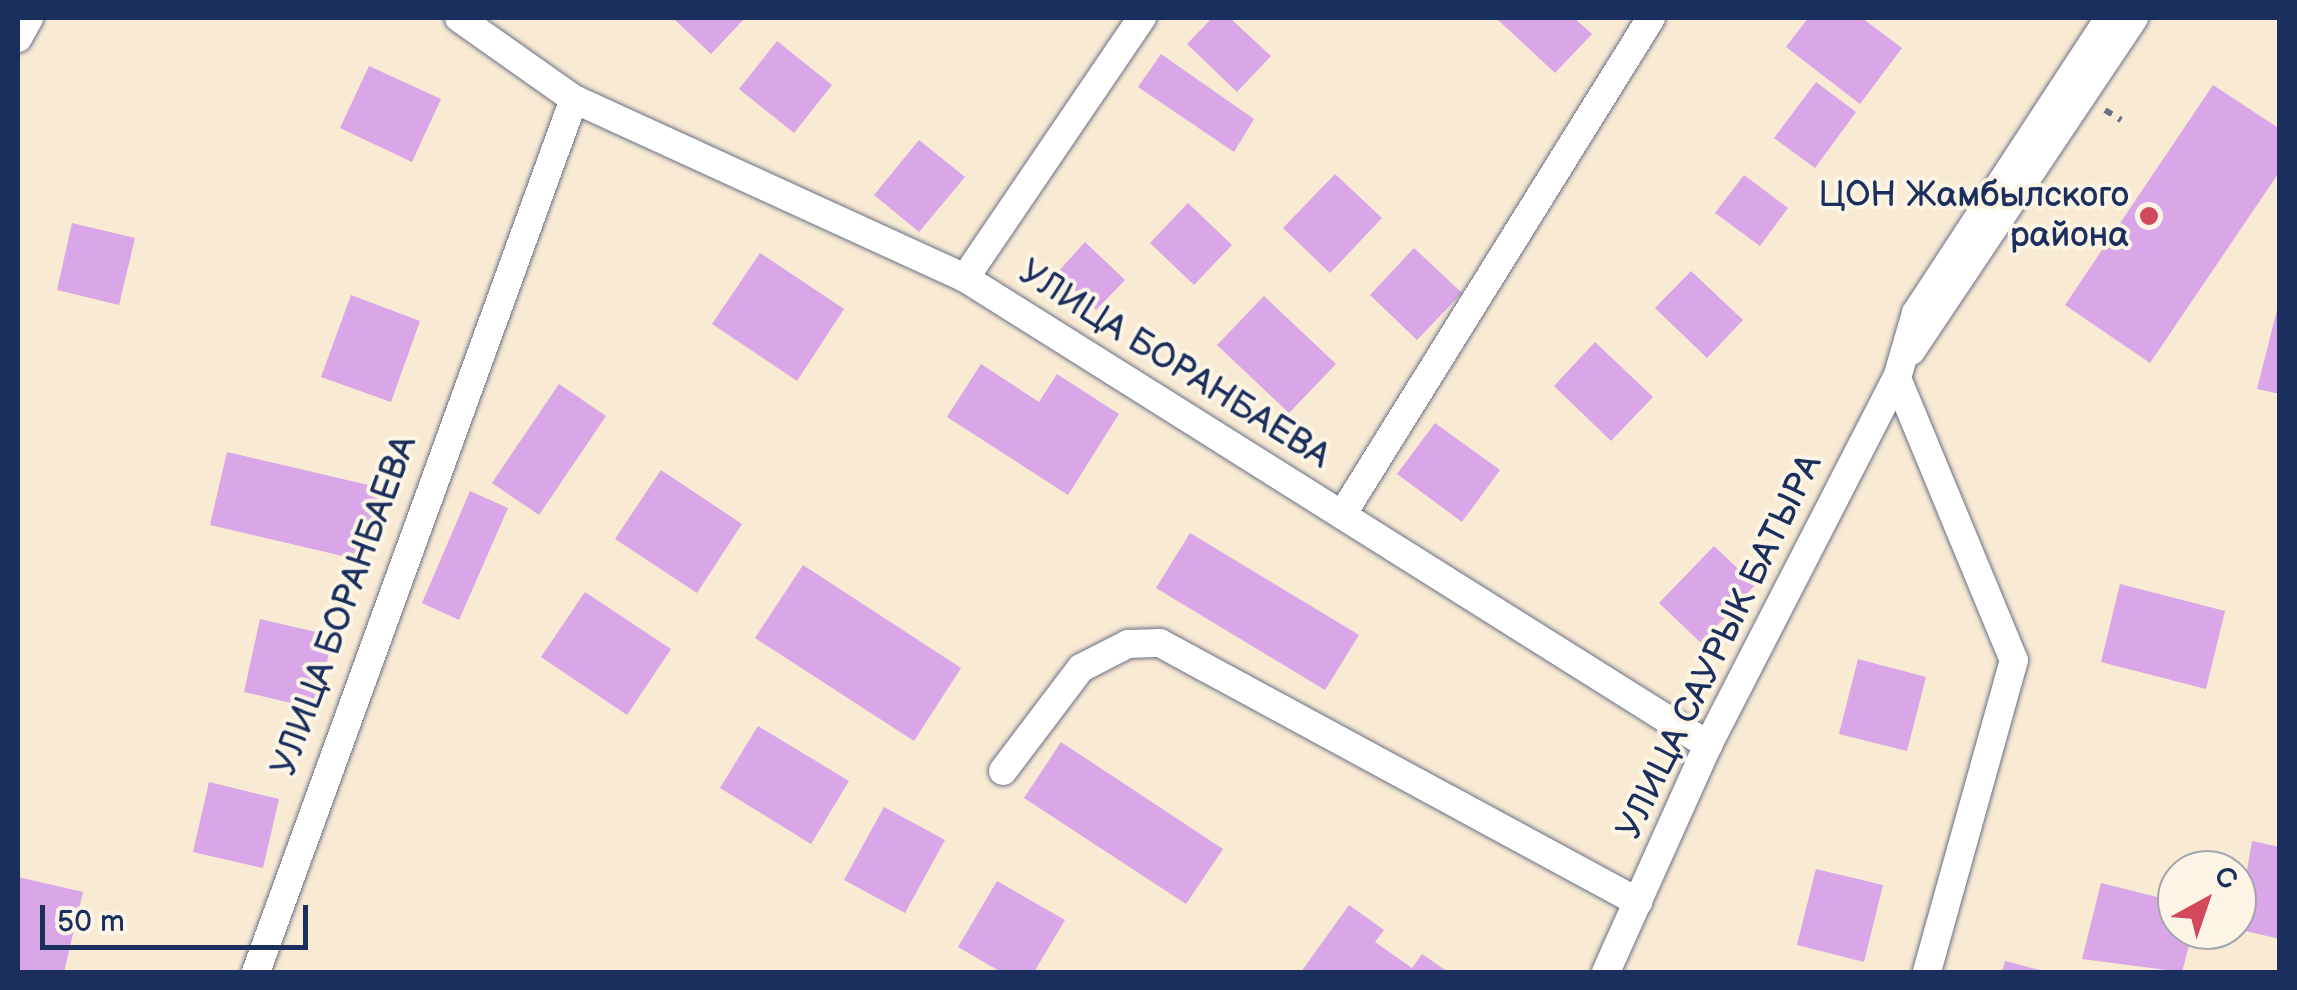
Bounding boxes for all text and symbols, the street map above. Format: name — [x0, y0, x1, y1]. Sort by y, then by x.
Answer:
place label: ЦОН Жамбылского района — [1819, 175, 2129, 257]
marker: ЦОН Жамбылского района — [2138, 205, 2160, 227]
street label: УЛИЦА БОРАНБАЕВА — [1011, 252, 1337, 478]
street label: УЛИЦА БОРАНБАЕВА — [264, 430, 426, 782]
street label: УЛИЦА САУРЫК БАТЫРА — [1608, 448, 1832, 846]
north arrow — [2157, 850, 2257, 950]
text: С — [2207, 859, 2243, 897]
scale bar — [45, 885, 312, 947]
text: 50 m — [57, 904, 125, 940]

